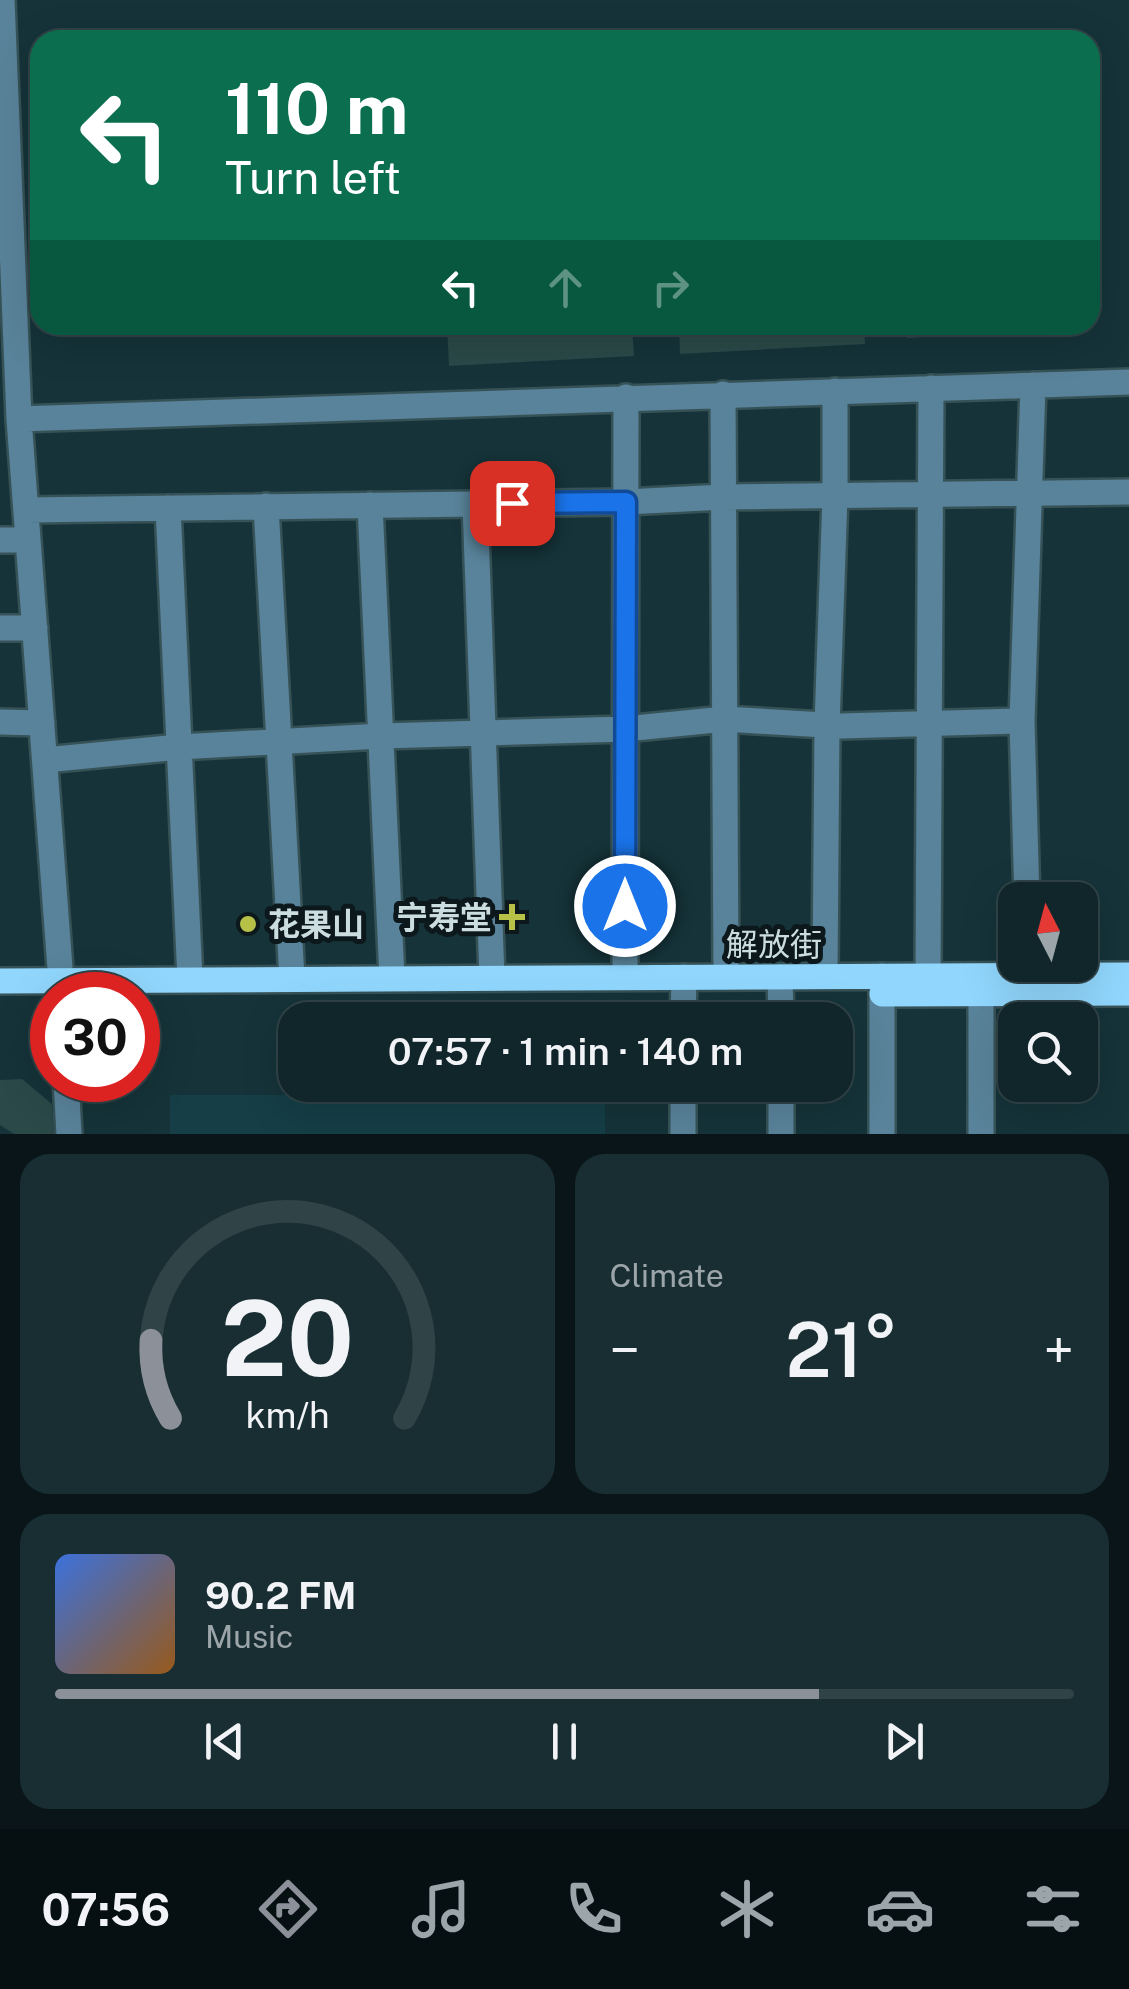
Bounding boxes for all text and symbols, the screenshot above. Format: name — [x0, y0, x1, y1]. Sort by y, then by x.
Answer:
text: 110 m — [225, 67, 409, 150]
icon: left — [60, 70, 190, 200]
text: Turn left — [225, 151, 401, 204]
icon: left — [433, 260, 488, 315]
icon: ahead — [538, 260, 593, 315]
icon: right — [643, 260, 698, 315]
pin — [470, 461, 555, 546]
icon: arrive — [485, 476, 540, 531]
position arrow — [573, 854, 677, 958]
north arrow — [998, 882, 1098, 982]
map controls — [998, 882, 1098, 1102]
place label: 宁寿堂 — [396, 899, 492, 936]
place label: 花果山 — [268, 906, 364, 943]
marker: 宁寿堂 — [501, 906, 523, 928]
marker: 花果山 — [237, 913, 259, 935]
street label: 解放街 — [726, 926, 822, 963]
speed limit sign: 30 — [30, 972, 160, 1102]
button: search — [998, 1002, 1098, 1102]
text: 07:57 · 1 min · 140 m — [388, 1029, 743, 1074]
text: Climate — [610, 1257, 724, 1294]
text: 20 — [221, 1277, 354, 1399]
text: 21° — [785, 1306, 898, 1394]
text: − — [610, 1318, 640, 1382]
text: + — [1044, 1318, 1074, 1382]
text: km/h — [245, 1394, 329, 1436]
text: 90.2 FM — [205, 1573, 356, 1618]
text: Music — [205, 1618, 293, 1655]
icon: previous — [197, 1714, 252, 1769]
icon: pause — [537, 1714, 592, 1769]
icon: next — [877, 1714, 932, 1769]
icon: directions — [253, 1874, 323, 1944]
icon: music — [406, 1874, 476, 1944]
icon: phone — [559, 1874, 629, 1944]
icon: climate — [712, 1874, 782, 1944]
icon: car — [865, 1874, 935, 1944]
icon: filters — [1018, 1874, 1088, 1944]
text: 07:56 — [41, 1883, 170, 1936]

